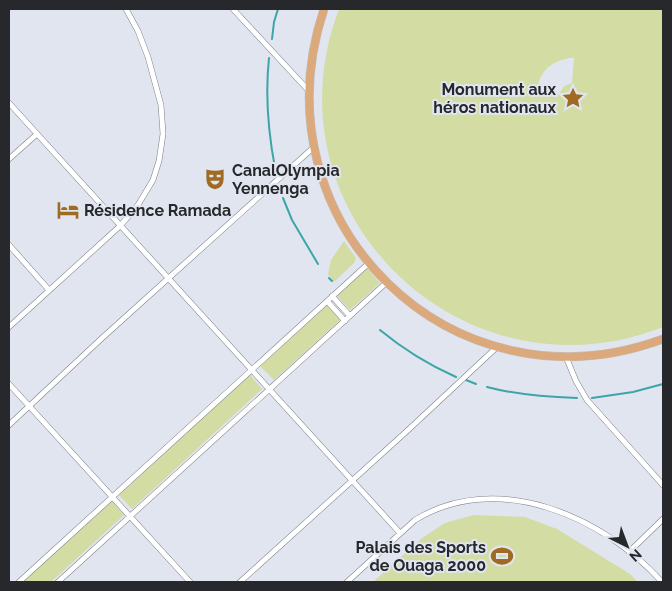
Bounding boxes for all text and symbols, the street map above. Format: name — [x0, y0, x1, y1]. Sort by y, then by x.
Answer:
place label: Monument aux héros nationaux — [433, 80, 556, 117]
place icon: Monument aux héros nationaux — [560, 85, 586, 111]
place label: CanalOlympia Yennenga — [232, 161, 340, 198]
theatre icon: CanalOlympia Yennenga — [202, 166, 228, 192]
hotel icon: Résidence Ramada — [55, 197, 81, 223]
place label: Résidence Ramada — [84, 201, 231, 220]
north arrow — [602, 521, 652, 571]
place label: Palais des Sports de Ouaga 2000 — [355, 538, 486, 575]
sports icon: Palais des Sports de Ouaga 2000 — [489, 543, 515, 569]
text: N — [626, 546, 645, 565]

